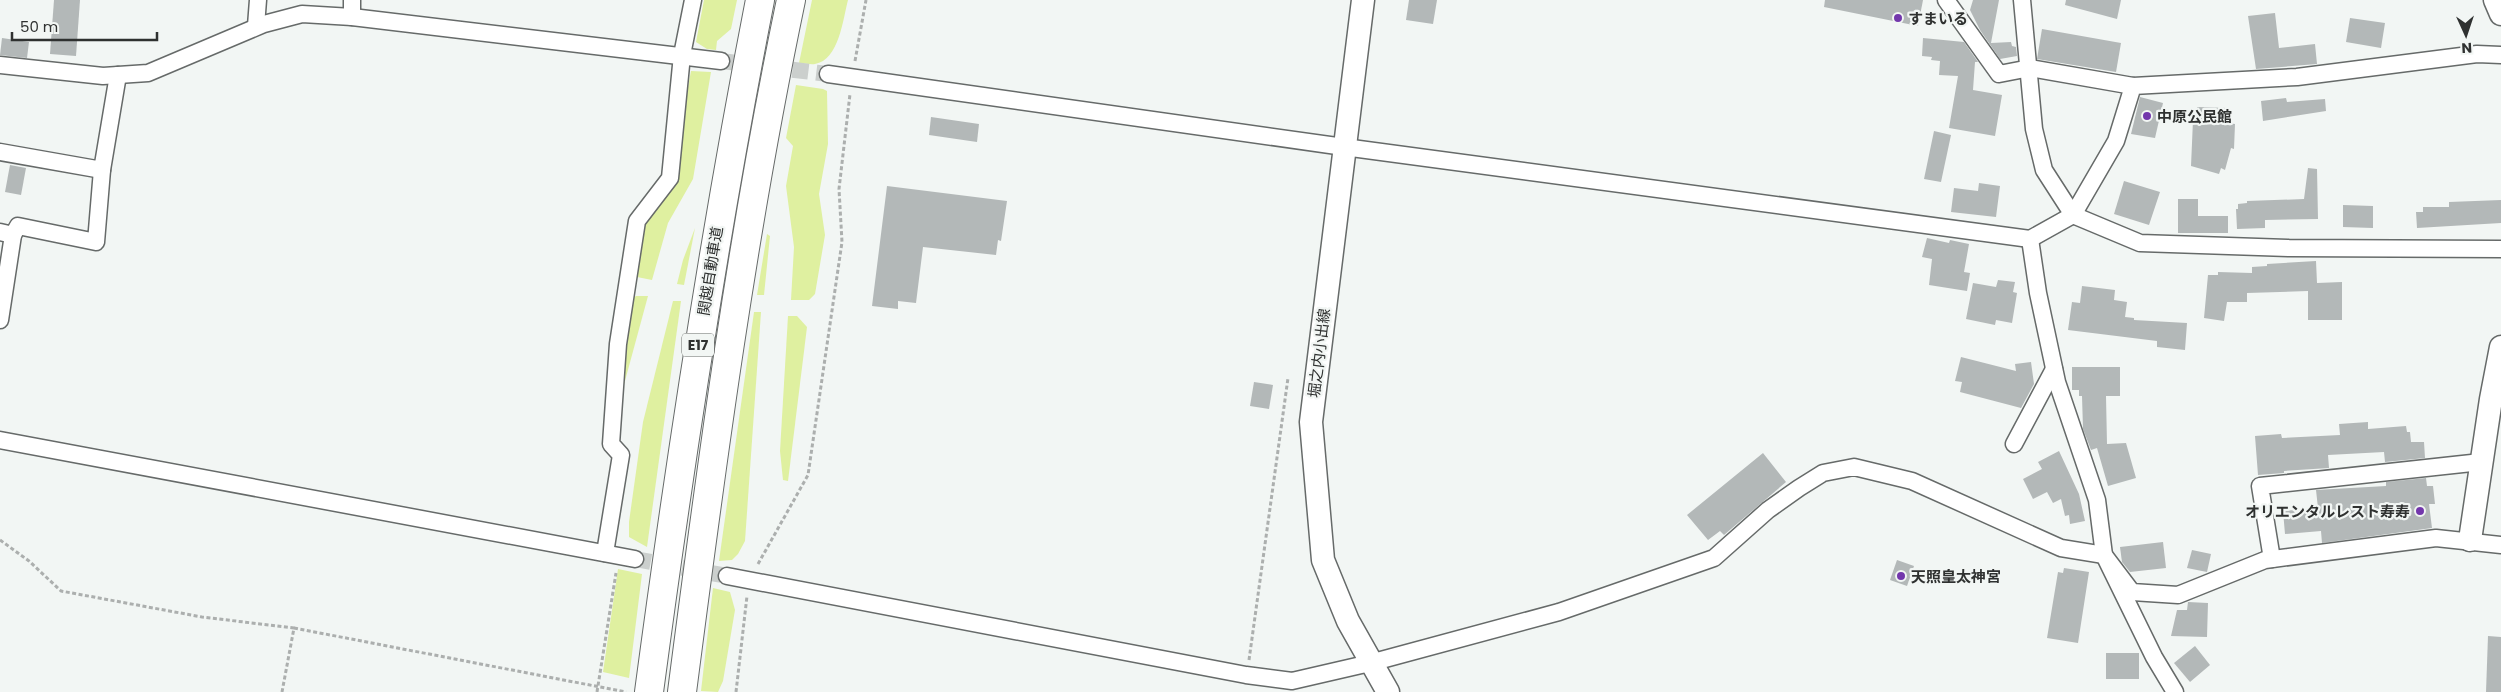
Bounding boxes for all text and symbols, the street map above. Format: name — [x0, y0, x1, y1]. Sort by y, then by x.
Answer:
place label: すまいる — [1908, 8, 1968, 29]
scale bar — [12, 10, 158, 42]
north arrow — [2441, 10, 2491, 60]
marker: すまいる — [1892, 12, 1904, 24]
text: 50 m — [20, 16, 58, 37]
text: N — [2461, 38, 2472, 58]
place label: 中原公民館 — [2157, 106, 2232, 127]
marker: 中原公民館 — [2141, 110, 2153, 122]
street label: 関越自動車道 — [693, 225, 727, 317]
street label: 堀之内小出線 — [1303, 307, 1335, 399]
road number: E17 — [682, 334, 714, 356]
place label: オリエンタルレスト寿寿 — [2245, 501, 2410, 522]
marker: オリエンタルレスト寿寿 — [2414, 505, 2426, 517]
place label: 天照皇太神宮 — [1911, 566, 2001, 587]
marker: 天照皇太神宮 — [1895, 570, 1907, 582]

